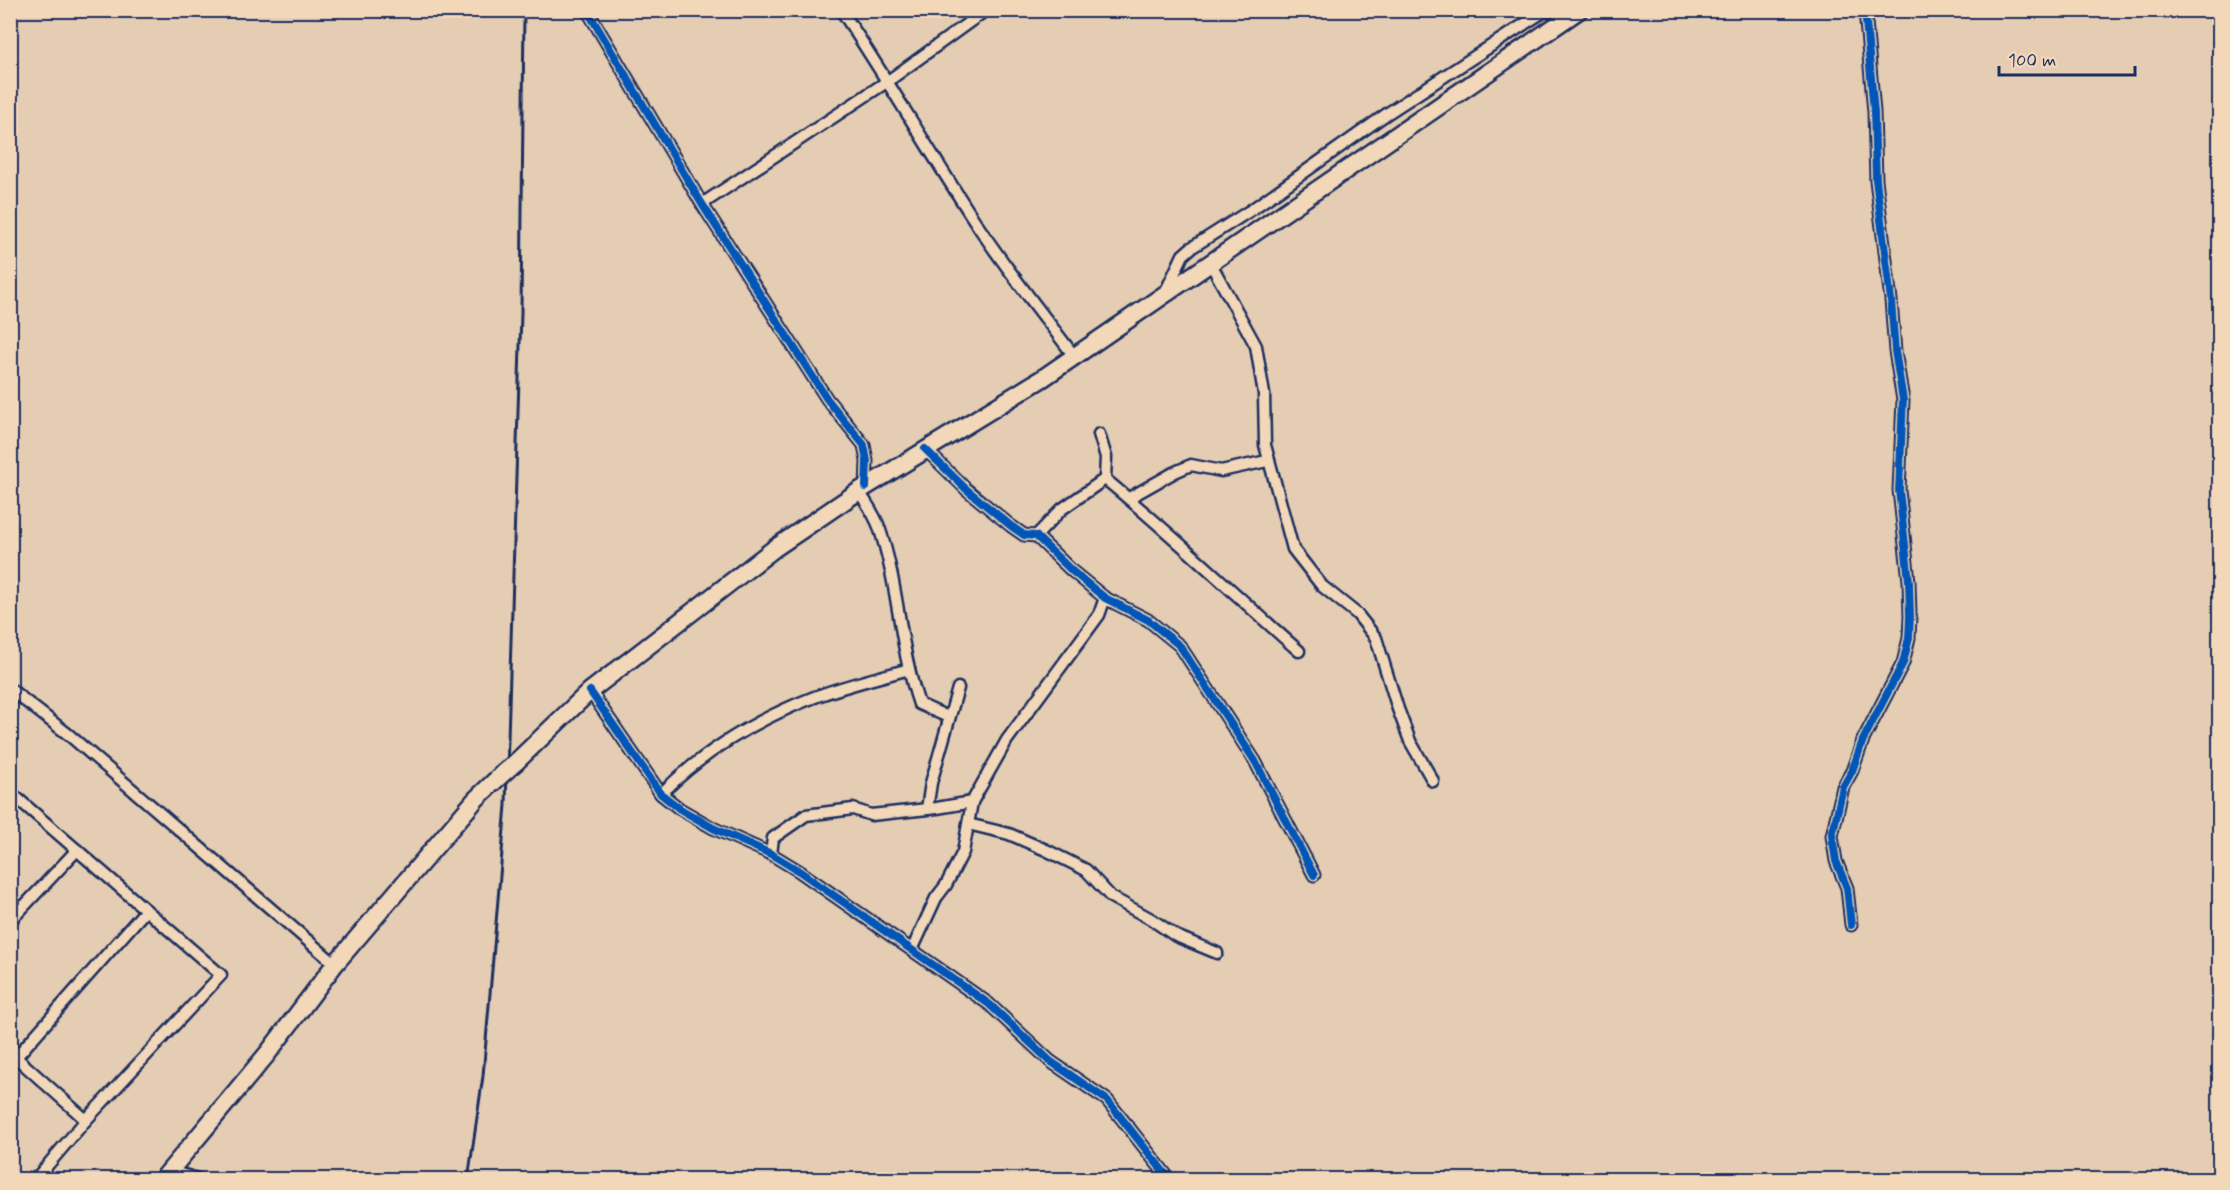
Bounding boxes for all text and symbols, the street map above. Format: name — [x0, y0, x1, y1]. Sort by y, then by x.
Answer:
scale bar — [1999, 39, 2136, 77]
text: 100 m — [2008, 49, 2056, 73]

